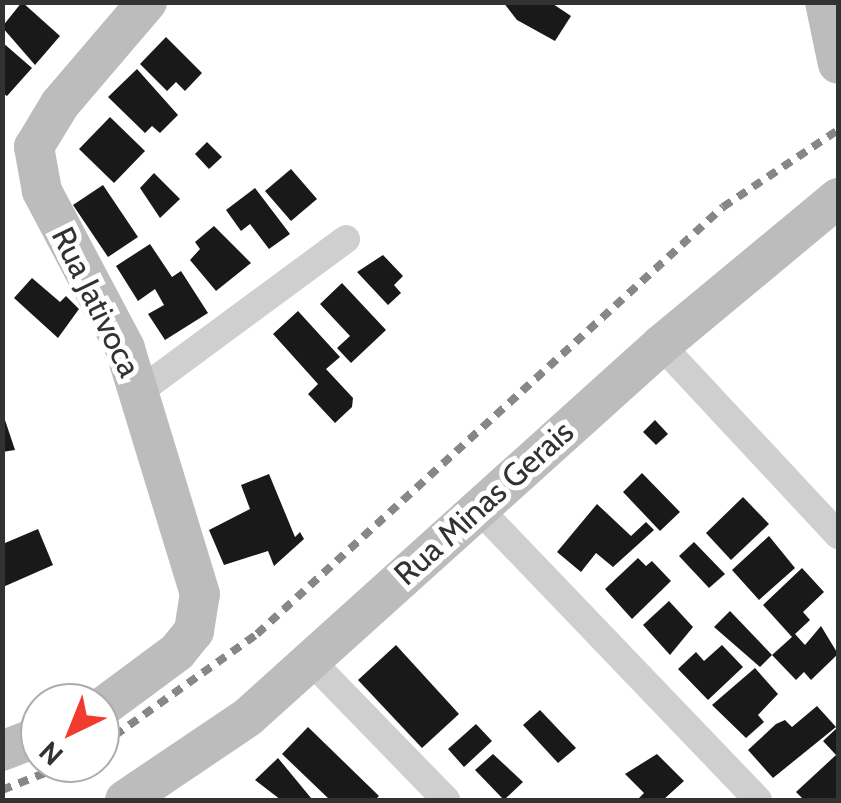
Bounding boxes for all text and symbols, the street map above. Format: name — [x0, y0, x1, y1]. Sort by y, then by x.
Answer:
street label: Rua Jativoca — [43, 221, 149, 383]
street label: Rua Minas Gerais — [387, 413, 581, 593]
north arrow — [20, 683, 120, 783]
text: N — [32, 734, 70, 773]

